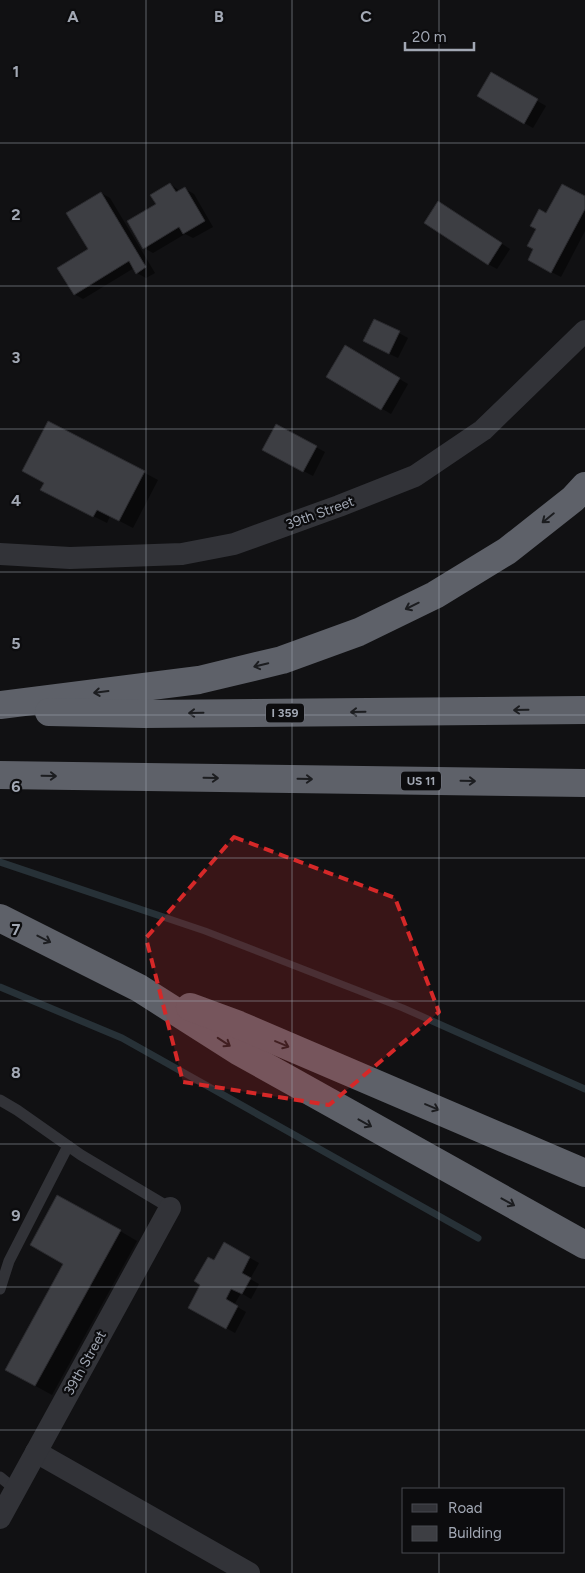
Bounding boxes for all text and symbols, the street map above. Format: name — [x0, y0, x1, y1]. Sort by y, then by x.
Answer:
text: A — [67, 7, 79, 26]
text: B — [214, 7, 224, 26]
text: C — [360, 7, 372, 26]
scale bar — [405, 20, 474, 52]
text: 20 m — [412, 28, 446, 46]
text: 1 — [13, 62, 19, 81]
text: 2 — [11, 205, 21, 224]
text: 3 — [12, 348, 21, 367]
text: 4 — [11, 491, 21, 510]
street label: 39th Street — [284, 493, 356, 533]
one-way arrow — [541, 513, 555, 523]
one-way arrow — [405, 602, 420, 611]
text: 5 — [11, 634, 21, 653]
one-way arrow — [254, 661, 270, 670]
one-way arrow — [93, 687, 109, 697]
road number: I 359 — [266, 704, 304, 722]
one-way arrow — [513, 706, 529, 715]
one-way arrow — [351, 707, 367, 717]
one-way arrow — [188, 708, 204, 718]
one-way arrow — [40, 771, 56, 781]
road number: US 11 — [401, 771, 441, 790]
one-way arrow — [202, 773, 219, 783]
one-way arrow — [296, 774, 313, 784]
one-way arrow — [459, 776, 475, 786]
text: 6 — [11, 777, 21, 796]
text: 7 — [12, 920, 21, 939]
one-way arrow — [36, 934, 51, 944]
one-way arrow — [217, 1038, 231, 1048]
one-way arrow — [274, 1039, 289, 1049]
text: 8 — [11, 1063, 21, 1082]
one-way arrow — [424, 1103, 439, 1113]
one-way arrow — [358, 1118, 373, 1128]
one-way arrow — [500, 1197, 515, 1207]
text: 9 — [11, 1206, 21, 1225]
street label: 39th Street — [60, 1328, 110, 1398]
legend — [402, 1488, 565, 1553]
text: Road — [448, 1499, 483, 1517]
text: Building — [448, 1524, 502, 1542]

